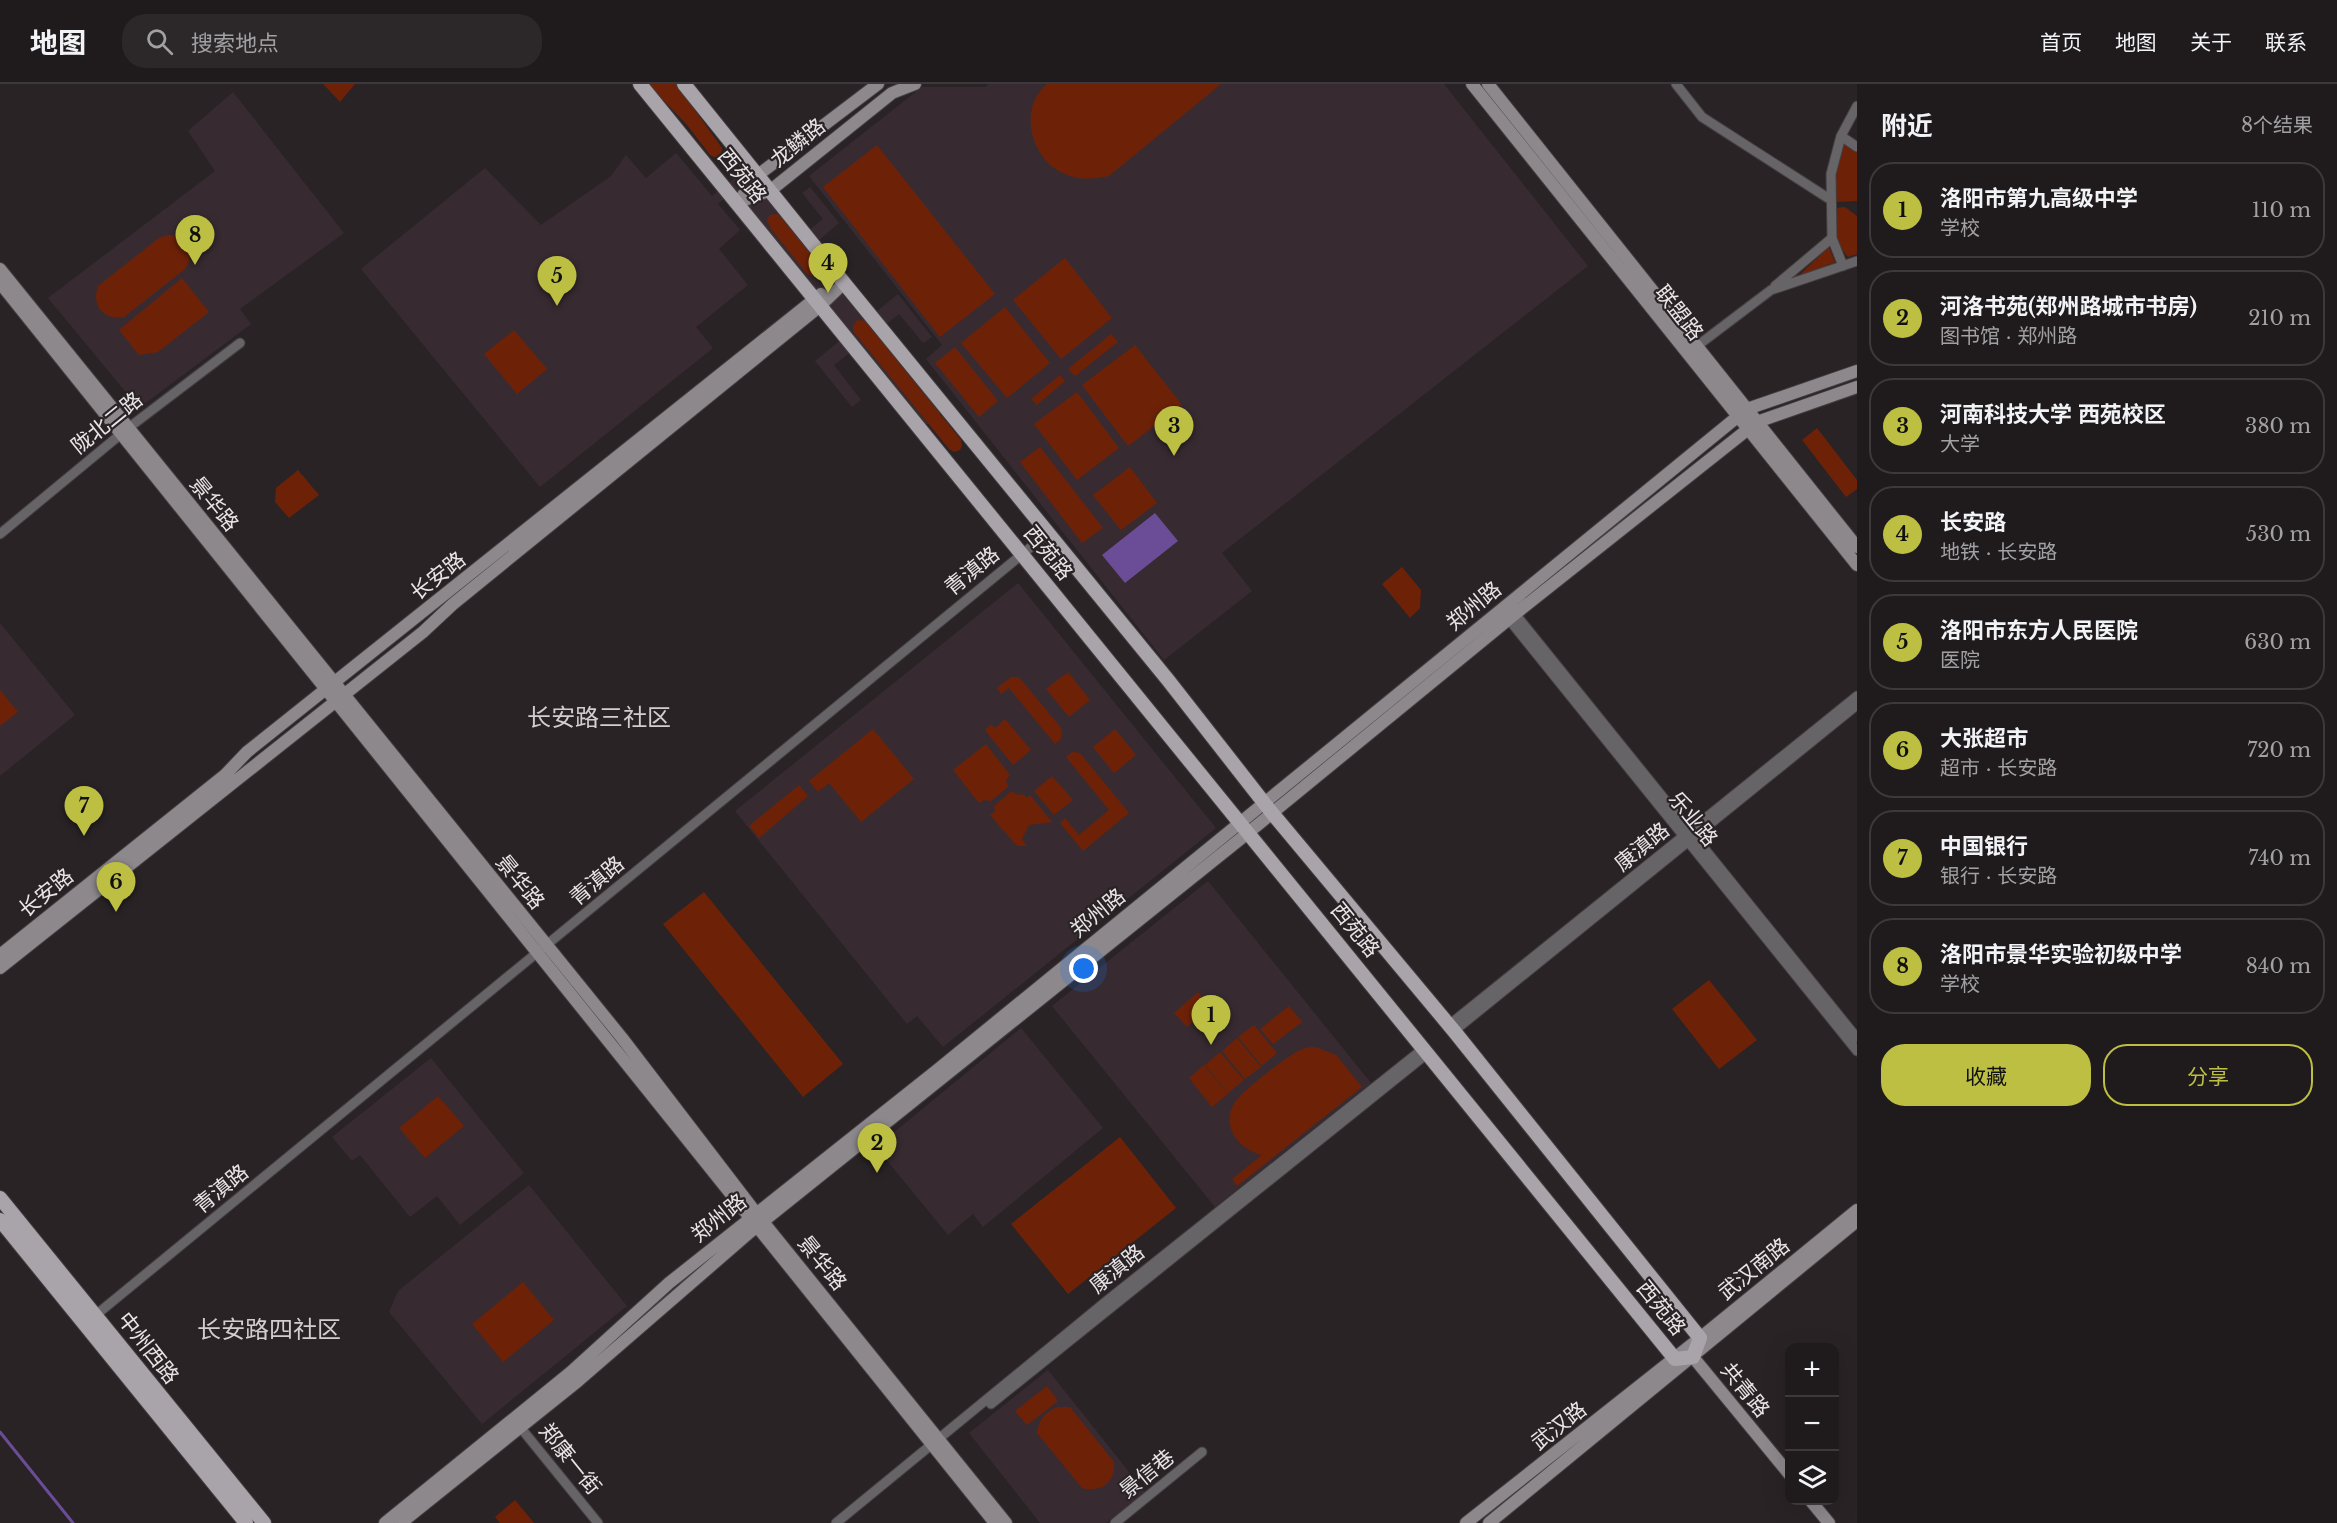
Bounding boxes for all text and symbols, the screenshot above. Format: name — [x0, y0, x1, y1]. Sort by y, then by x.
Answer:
search box — [122, 14, 542, 68]
icon: search — [143, 25, 176, 58]
text: 地图 — [30, 26, 86, 61]
text: 搜索地点 — [191, 30, 279, 57]
text: 首页 — [2040, 30, 2082, 56]
text: 地图 — [2115, 30, 2157, 56]
text: 关于 — [2190, 30, 2232, 56]
text: 联系 — [2265, 30, 2307, 56]
text: 附近 — [1881, 110, 1933, 142]
street label: 龙鳞路 — [765, 113, 831, 173]
text: 8个结果 — [2241, 113, 2313, 137]
street label: 西苑路 — [712, 143, 772, 209]
text: 洛阳市第九高级中学 — [1940, 185, 2138, 212]
text: 1 — [1898, 198, 1907, 222]
text: 110 m — [2252, 198, 2311, 222]
pin: 8 — [176, 216, 214, 265]
text: 学校 — [1940, 216, 1980, 240]
pin: 4 — [808, 244, 848, 293]
pin: 5 — [538, 256, 576, 306]
street label: 联盟路 — [1649, 280, 1709, 346]
text: 河洛书苑(郑州路城市书房) — [1940, 293, 2197, 320]
text: 2 — [1896, 306, 1909, 330]
text: 210 m — [2248, 306, 2311, 330]
text: 图书馆 · 郑州路 — [1940, 324, 2077, 348]
street label: 陇北二路 — [66, 386, 148, 460]
text: 河南科技大学 西苑校区 — [1940, 401, 2166, 428]
pin: 3 — [1154, 406, 1194, 456]
text: 3 — [1896, 414, 1909, 438]
text: 380 m — [2245, 414, 2311, 438]
text: 大学 — [1940, 432, 1980, 456]
street label: 景华路 — [184, 471, 244, 537]
text: 长安路 — [1940, 509, 2006, 536]
street label: 西苑路 — [1018, 520, 1078, 586]
text: 4 — [1896, 522, 1909, 546]
text: 530 m — [2246, 522, 2311, 546]
text: 地铁 · 长安路 — [1940, 540, 2057, 564]
street label: 青滇路 — [939, 541, 1005, 601]
street label: 长安路 — [405, 546, 471, 606]
street label: 郑州路 — [1441, 576, 1507, 636]
text: 洛阳市东方人民医院 — [1940, 617, 2138, 644]
text: 5 — [1897, 630, 1908, 654]
text: 630 m — [2244, 630, 2311, 654]
text: 医院 — [1940, 648, 1980, 672]
district label: 长安路三社区 — [527, 703, 671, 732]
text: 大张超市 — [1940, 725, 2028, 752]
text: 6 — [1896, 738, 1909, 762]
text: 720 m — [2247, 738, 2311, 762]
text: 超市 · 长安路 — [1940, 756, 2057, 780]
pin: 7 — [64, 786, 104, 836]
street label: 乐业路 — [1663, 786, 1723, 852]
street label: 康滇路 — [1609, 817, 1675, 877]
text: 中国银行 — [1940, 833, 2028, 860]
text: 7 — [1897, 846, 1908, 870]
text: 740 m — [2248, 846, 2311, 870]
street label: 景华路 — [490, 849, 550, 915]
street label: 青滇路 — [565, 851, 629, 911]
pin: 6 — [96, 862, 136, 912]
street label: 长安路 — [13, 863, 79, 923]
text: 银行 · 长安路 — [1940, 864, 2057, 888]
street label: 郑州路 — [1065, 883, 1131, 943]
street label: 西苑路 — [1325, 897, 1385, 963]
text: 洛阳市景华实验初级中学 — [1940, 941, 2182, 968]
your location — [1069, 954, 1098, 983]
text: 8 — [1896, 954, 1909, 978]
text: 840 m — [2246, 954, 2311, 978]
text: 学校 — [1940, 972, 1980, 996]
pin: 1 — [1192, 996, 1230, 1045]
button: 收藏 — [1881, 1044, 2091, 1106]
button: 分享 — [2103, 1044, 2313, 1106]
pin: 2 — [858, 1124, 896, 1173]
street label: 青滇路 — [188, 1159, 254, 1219]
street label: 郑州路 — [686, 1188, 752, 1248]
street label: 景华路 — [792, 1230, 852, 1296]
street label: 武汉南路 — [1713, 1232, 1795, 1306]
street label: 康滇路 — [1084, 1239, 1150, 1299]
street label: 西苑路 — [1631, 1275, 1691, 1341]
street label: 中州西路 — [112, 1307, 184, 1389]
district label: 长安路四社区 — [197, 1315, 341, 1344]
map controls — [1785, 1343, 1839, 1505]
button: + — [1785, 1343, 1839, 1397]
street label: 共青路 — [1715, 1357, 1775, 1423]
street label: 武汉路 — [1526, 1396, 1592, 1456]
button: − — [1785, 1397, 1839, 1451]
street label: 郑康一街 — [533, 1418, 607, 1500]
street label: 景信巷 — [1114, 1444, 1180, 1504]
button: layers — [1785, 1451, 1839, 1505]

